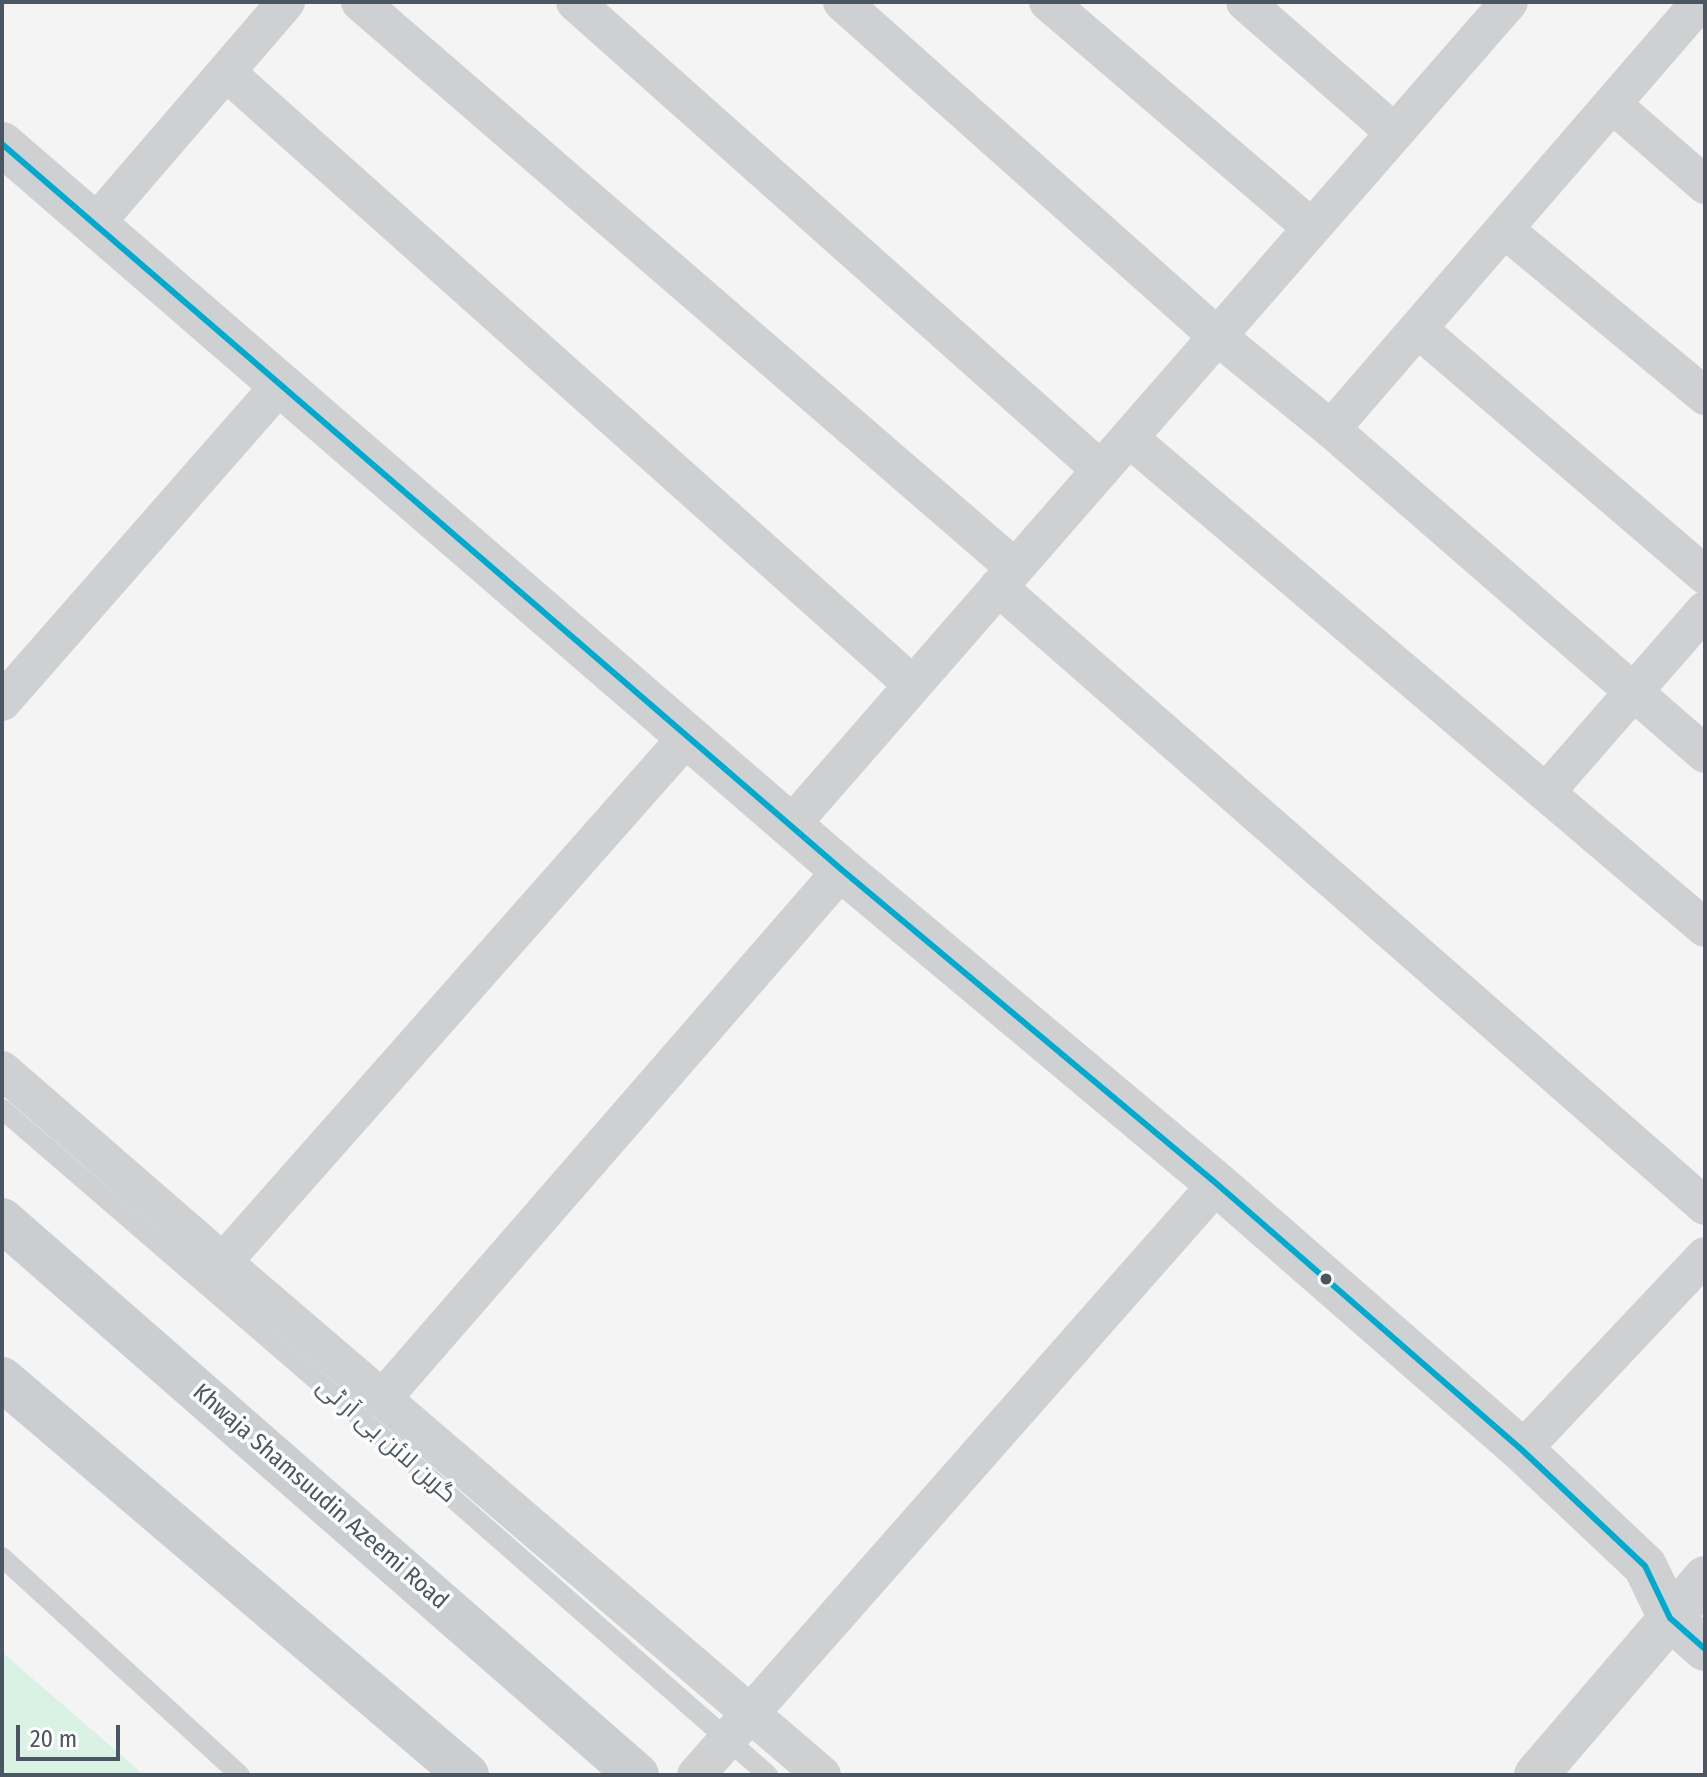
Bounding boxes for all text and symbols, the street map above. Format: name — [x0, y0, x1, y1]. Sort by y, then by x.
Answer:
unlabelled marker — [1318, 1271, 1334, 1287]
street label: گرین لائن بی آر ٹی — [310, 1372, 462, 1510]
street label: Khwaja Shamsuudin Azeemi Road — [187, 1378, 453, 1616]
scale bar — [20, 1709, 124, 1759]
text: 20 m — [30, 1725, 77, 1753]

